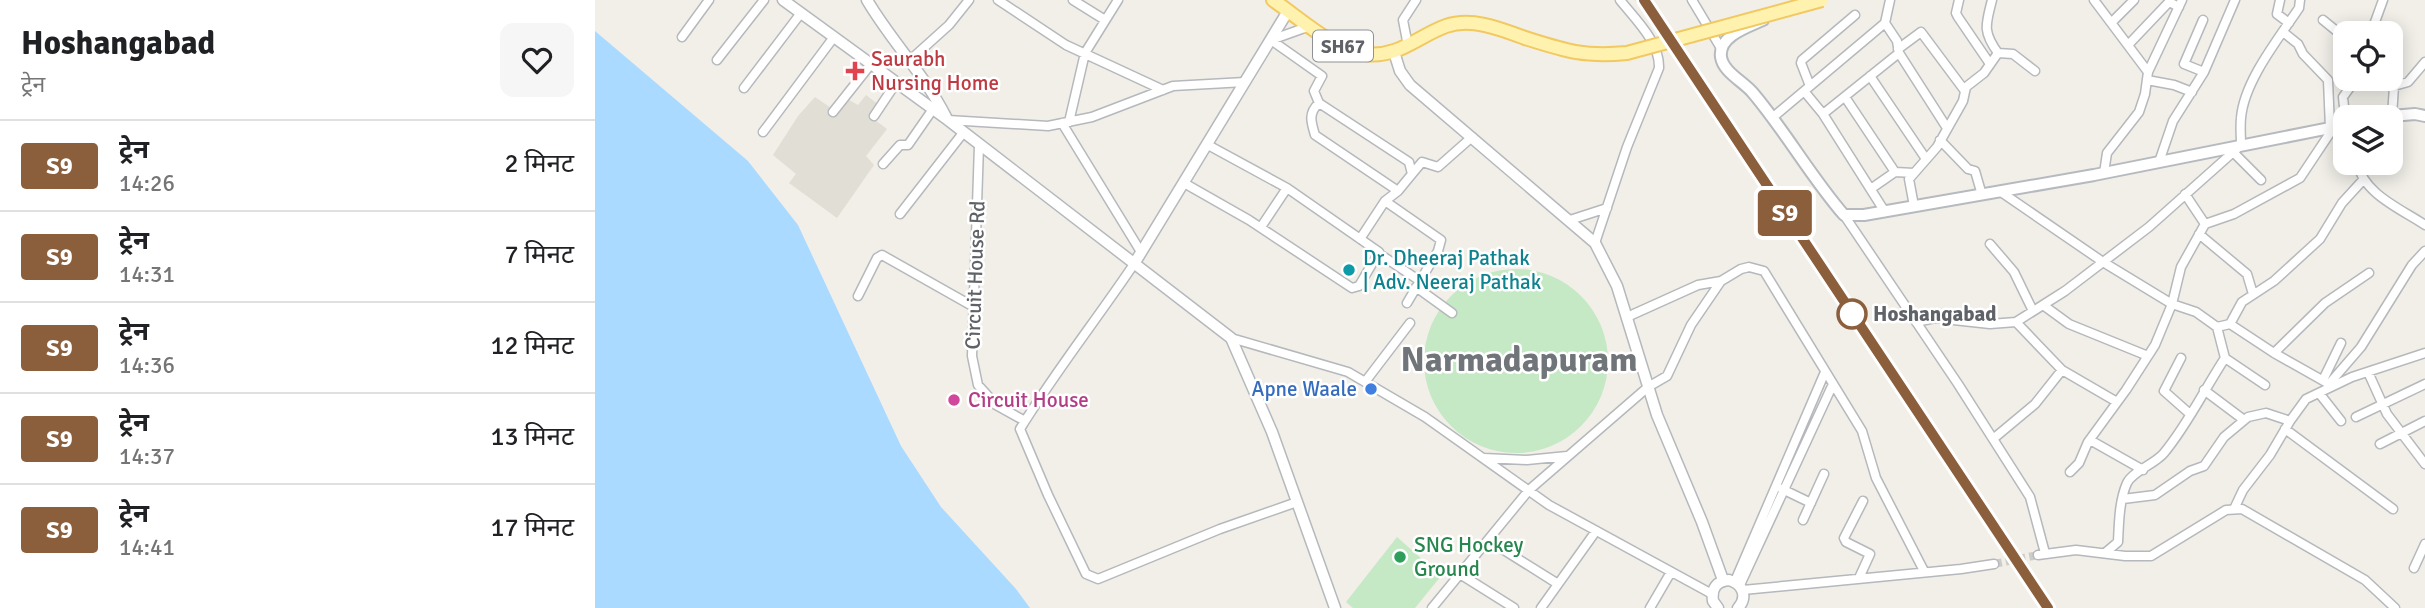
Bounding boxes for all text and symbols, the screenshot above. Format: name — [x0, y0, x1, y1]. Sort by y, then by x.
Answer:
map controls — [2333, 21, 2403, 175]
button: locate — [2333, 21, 2403, 91]
text: Hoshangabad — [21, 23, 215, 64]
button: heart — [500, 23, 574, 97]
road number: SH67 — [1313, 30, 1373, 61]
place label: Saurabh Nursing Home — [871, 46, 999, 96]
marker: Saurabh Nursing Home — [845, 61, 865, 81]
text: ट्रेन — [21, 70, 45, 99]
button: layers — [2333, 105, 2403, 175]
text: ट्रेन — [119, 134, 149, 166]
text: 2 मिनट — [504, 148, 574, 180]
text: S9 — [46, 151, 73, 181]
text: 14:26 — [119, 169, 175, 198]
line badge: S9 — [1753, 190, 1817, 236]
text: S9 — [1772, 198, 1798, 228]
street label: Circuit House Rd — [959, 200, 991, 350]
text: ट्रेन — [119, 225, 149, 257]
text: 7 मिनट — [504, 239, 574, 271]
text: S9 — [46, 242, 73, 272]
place label: Dr. Dheeraj Pathak | Adv. Neeraj Pathak — [1363, 245, 1542, 295]
text: 14:31 — [119, 260, 175, 289]
marker: Dr. Dheeraj Pathak | Adv. Neeraj Pathak — [1341, 262, 1357, 278]
marker: Hoshangabad — [1837, 299, 1867, 329]
place label: Hoshangabad — [1873, 301, 1997, 327]
text: ट्रेन — [119, 316, 149, 348]
text: 12 मिनट — [490, 330, 574, 362]
text: S9 — [46, 333, 73, 363]
district label: Narmadapuram — [1401, 338, 1637, 381]
text: 14:36 — [119, 351, 175, 380]
place label: Apne Waale — [1252, 376, 1357, 402]
marker: Apne Waale — [1363, 381, 1379, 397]
place label: Circuit House — [968, 387, 1089, 413]
marker: Circuit House — [946, 392, 962, 408]
text: ट्रेन — [119, 407, 149, 439]
text: 13 मिनट — [490, 421, 574, 453]
text: S9 — [46, 424, 73, 454]
text: 14:37 — [119, 442, 175, 471]
text: ट्रेन — [119, 498, 149, 530]
text: 17 मिनट — [490, 512, 574, 544]
text: S9 — [46, 515, 73, 545]
place label: SNG Hockey Ground — [1414, 532, 1523, 582]
text: 14:41 — [119, 533, 175, 562]
marker: SNG Hockey Ground — [1392, 549, 1408, 565]

